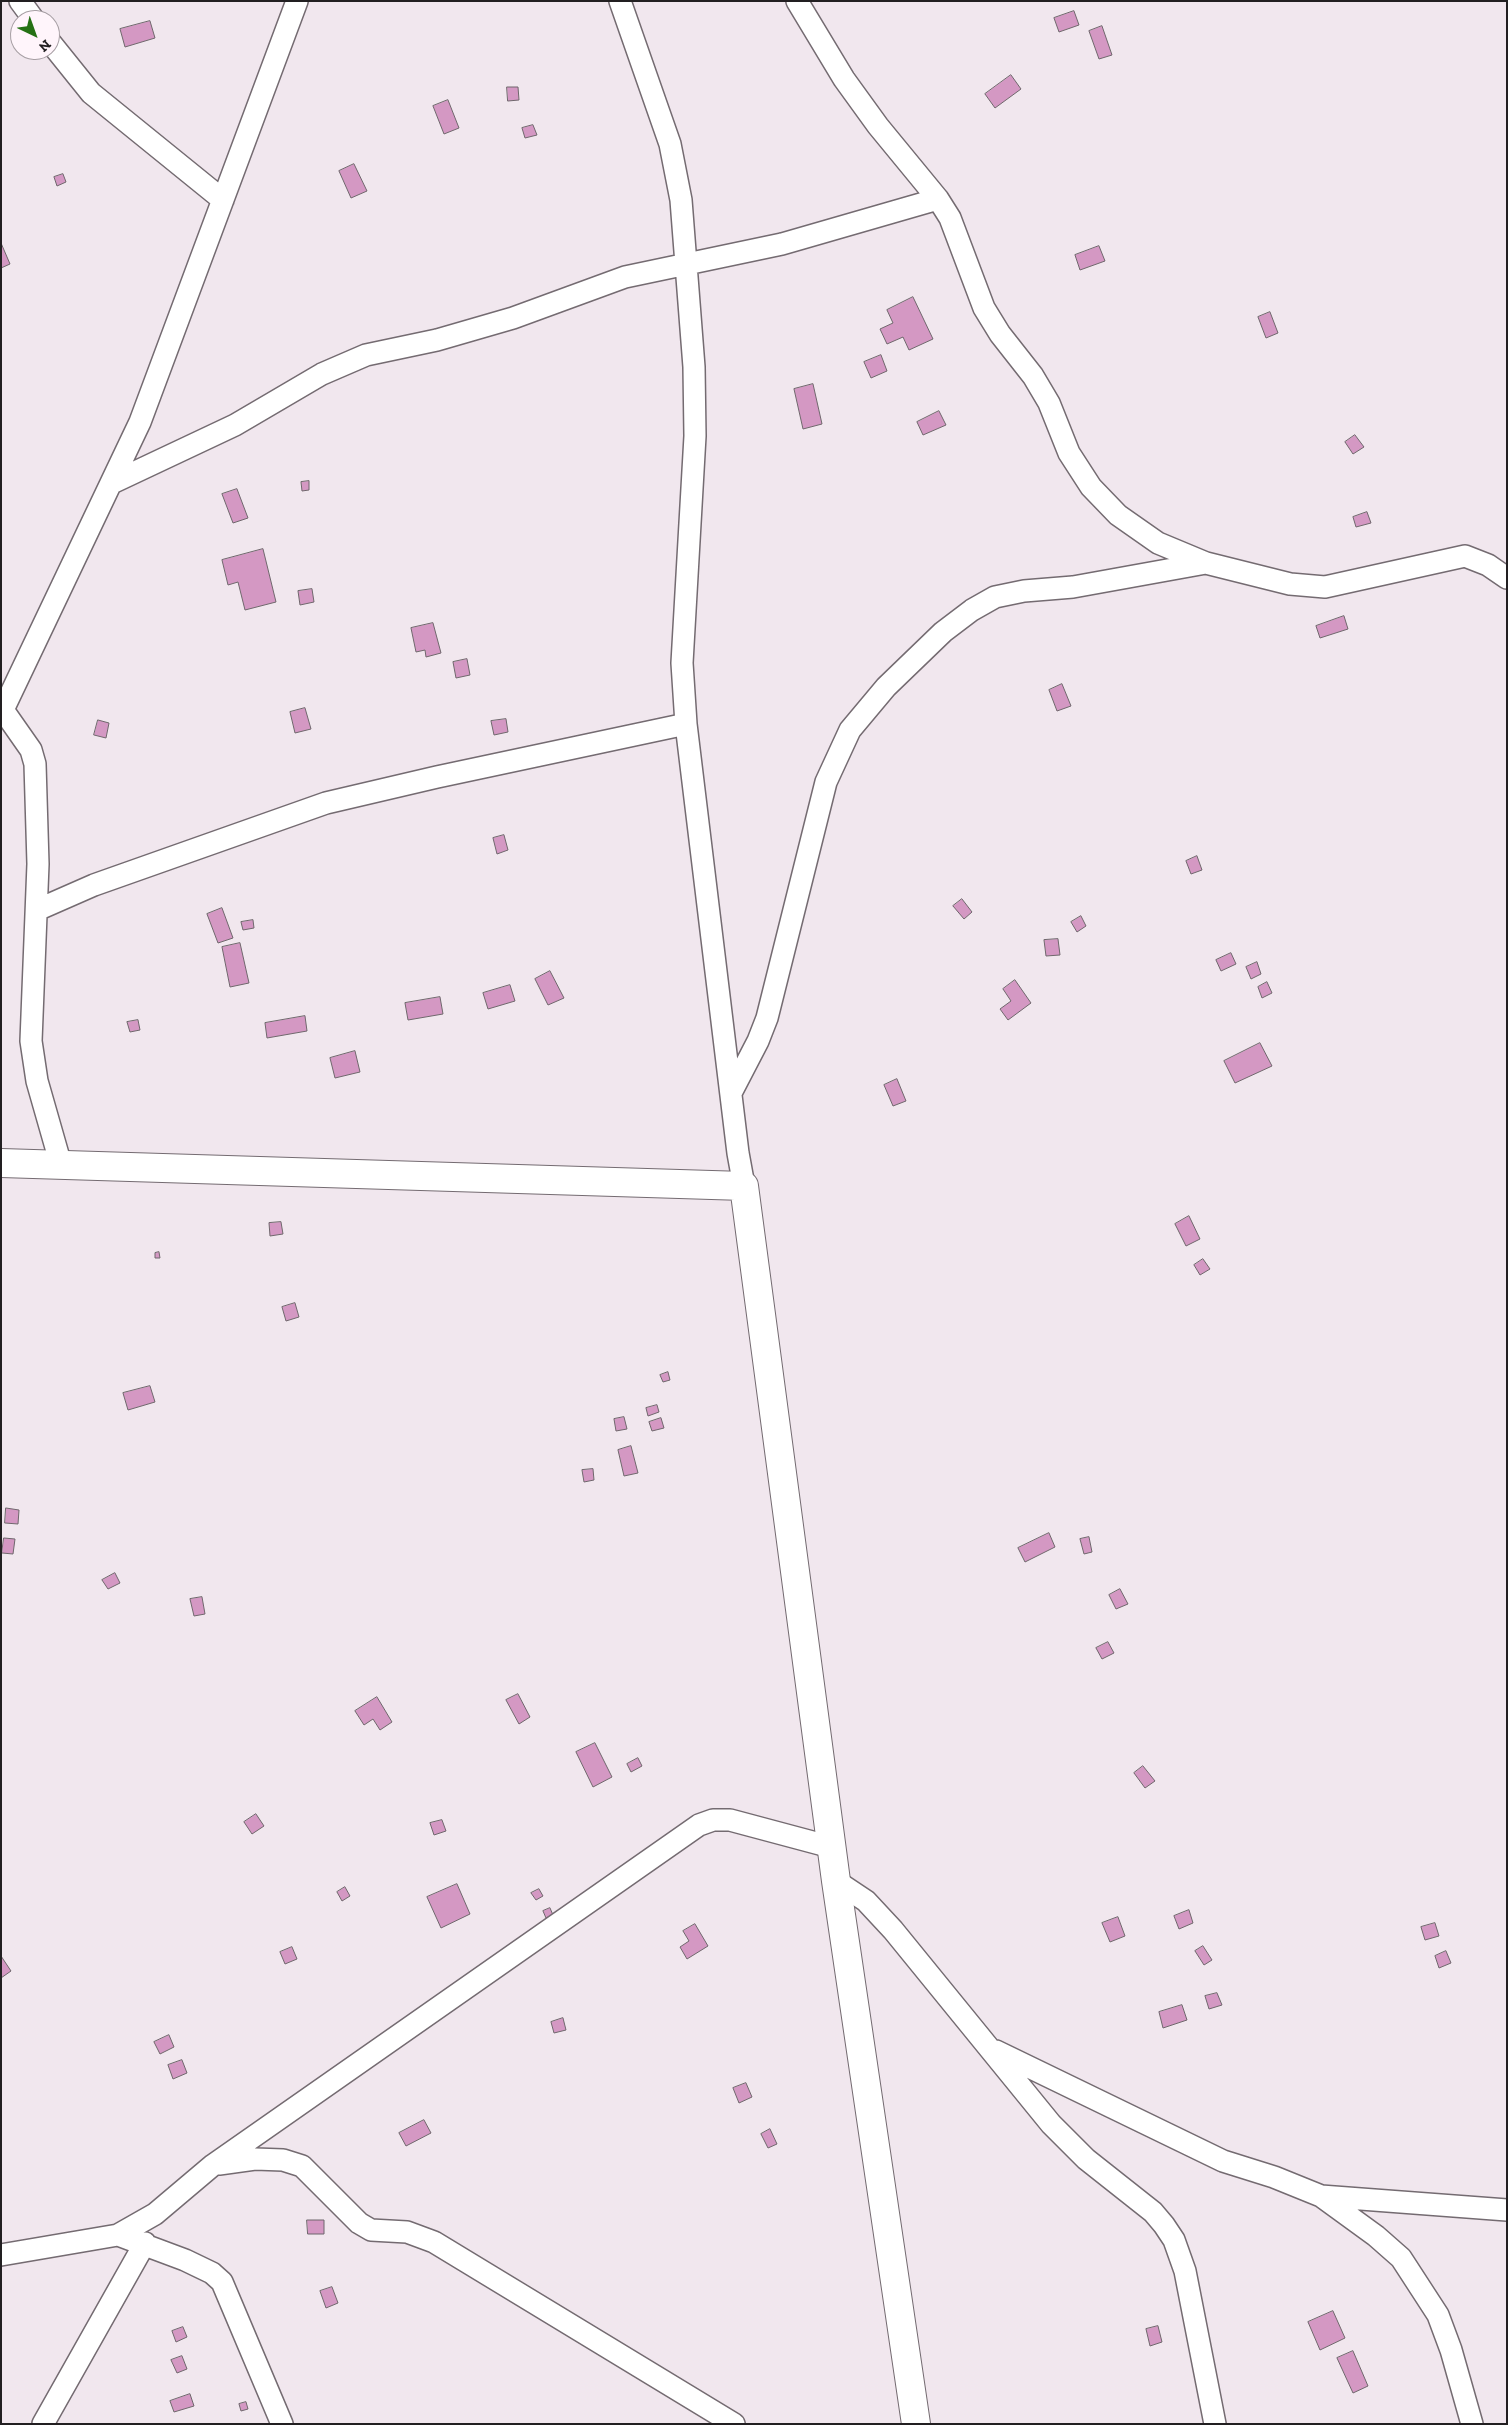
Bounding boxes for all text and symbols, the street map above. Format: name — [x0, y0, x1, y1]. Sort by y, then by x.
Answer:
north arrow — [10, 10, 60, 60]
text: N — [35, 36, 54, 56]

